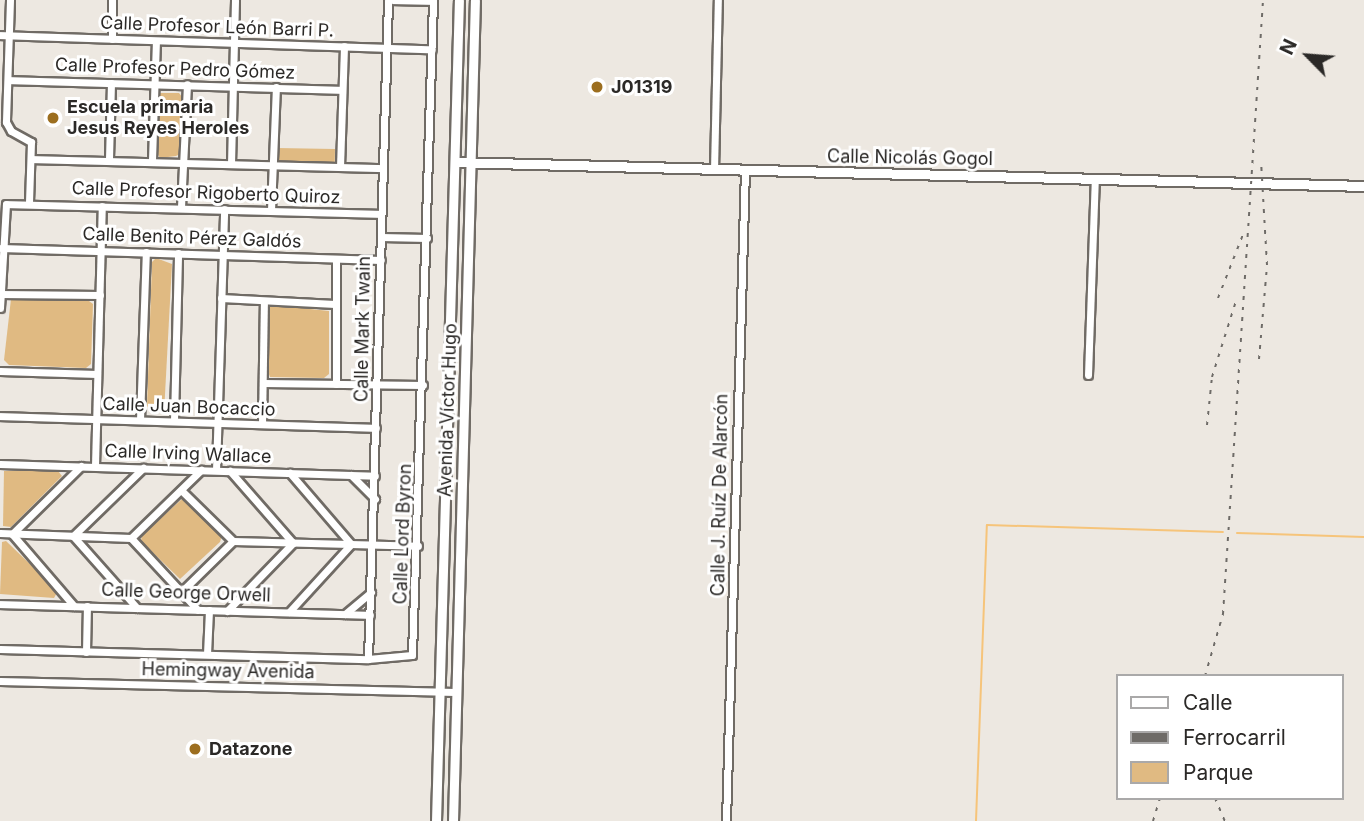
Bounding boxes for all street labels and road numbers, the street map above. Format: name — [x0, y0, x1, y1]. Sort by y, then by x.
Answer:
street label: Calle Profesor León Barri P. — [100, 12, 334, 42]
street label: Calle Profesor Pedro Gómez — [54, 54, 296, 84]
street label: Calle Nicolás Gogol — [827, 146, 993, 170]
street label: Calle Profesor Rigoberto Quiroz — [71, 178, 341, 208]
street label: Calle Benito Pérez Galdós — [82, 223, 302, 253]
street label: Calle Mark Twain — [351, 256, 375, 402]
street label: Avenida Víctor Hugo — [434, 323, 462, 497]
street label: Calle Juan Bocaccio — [102, 393, 276, 421]
street label: Calle J. Ruíz De Alarcón — [707, 393, 733, 597]
street label: Calle Irving Wallace — [104, 440, 272, 468]
street label: Calle Lord Byron — [390, 463, 416, 605]
street label: Calle George Orwell — [101, 579, 271, 607]
street label: Hemingway Avenida — [141, 659, 315, 683]

